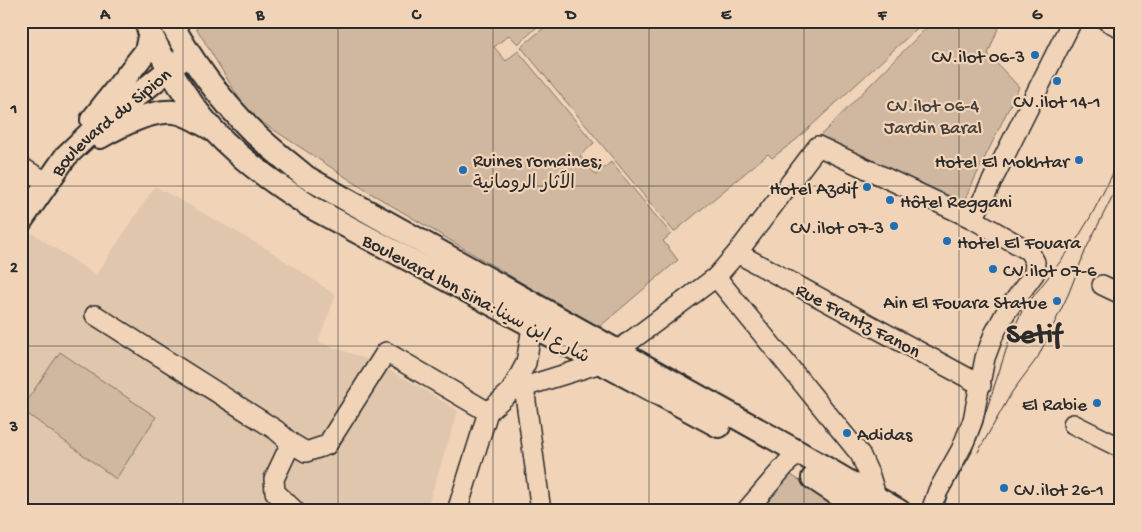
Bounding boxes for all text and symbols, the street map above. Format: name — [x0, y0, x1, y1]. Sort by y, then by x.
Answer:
text: A — [99, 7, 111, 26]
text: B — [255, 7, 265, 26]
text: C — [411, 7, 422, 26]
text: D — [564, 7, 577, 26]
text: E — [721, 7, 732, 26]
text: F — [877, 7, 888, 26]
text: G — [1032, 7, 1043, 26]
place label: CV.ilot 06-3 — [932, 47, 1025, 70]
marker: CV.ilot 06-3 — [1029, 49, 1041, 61]
street label: Boulevard du Sipion — [47, 64, 177, 183]
marker: CV.ilot 14-1 — [1051, 75, 1063, 87]
place label: CV.ilot 14-1 — [1013, 92, 1101, 115]
park label: CV.ilot 06-4 Jardin Baral — [884, 96, 982, 141]
text: 1 — [10, 101, 17, 120]
place label: Ruines romaines; الآثار الرومانية — [473, 151, 603, 196]
place label: Hotel El Mokhtar — [935, 152, 1071, 175]
marker: Hotel El Mokhtar — [1073, 154, 1085, 166]
marker: Ruines romaines; الآثار الرومانية — [457, 164, 469, 176]
place label: Hotel Azdif — [769, 179, 859, 202]
marker: Hotel Azdif — [861, 181, 873, 193]
place label: Hôtel Reggani — [900, 192, 1012, 215]
marker: Hôtel Reggani — [884, 194, 896, 206]
place label: CV.ilot 07-3 — [790, 218, 884, 241]
marker: CV.ilot 07-3 — [888, 220, 900, 232]
street label: Boulevard Ibn Sina:شارع ابن سينا — [357, 230, 593, 370]
place label: Hotel El Fouara — [957, 233, 1082, 256]
marker: Hotel El Fouara — [941, 235, 953, 247]
text: 2 — [10, 260, 18, 279]
place label: CV.ilot 07-6 — [1003, 261, 1097, 284]
marker: CV.ilot 07-6 — [987, 263, 999, 275]
street label: Rue Frantz Fanon — [791, 280, 924, 365]
place label: Ain El Fouara Statue — [883, 293, 1047, 316]
marker: Ain El Fouara Statue — [1051, 295, 1063, 307]
district label: Setif — [1006, 320, 1065, 354]
place label: El Rabie — [1022, 395, 1087, 418]
marker: El Rabie — [1091, 397, 1103, 409]
text: 3 — [9, 419, 18, 438]
place label: Adidas — [857, 425, 913, 448]
marker: Adidas — [841, 427, 853, 439]
place label: CV.ilot 26-1 — [1014, 480, 1104, 503]
marker: CV.ilot 26-1 — [998, 482, 1010, 494]

